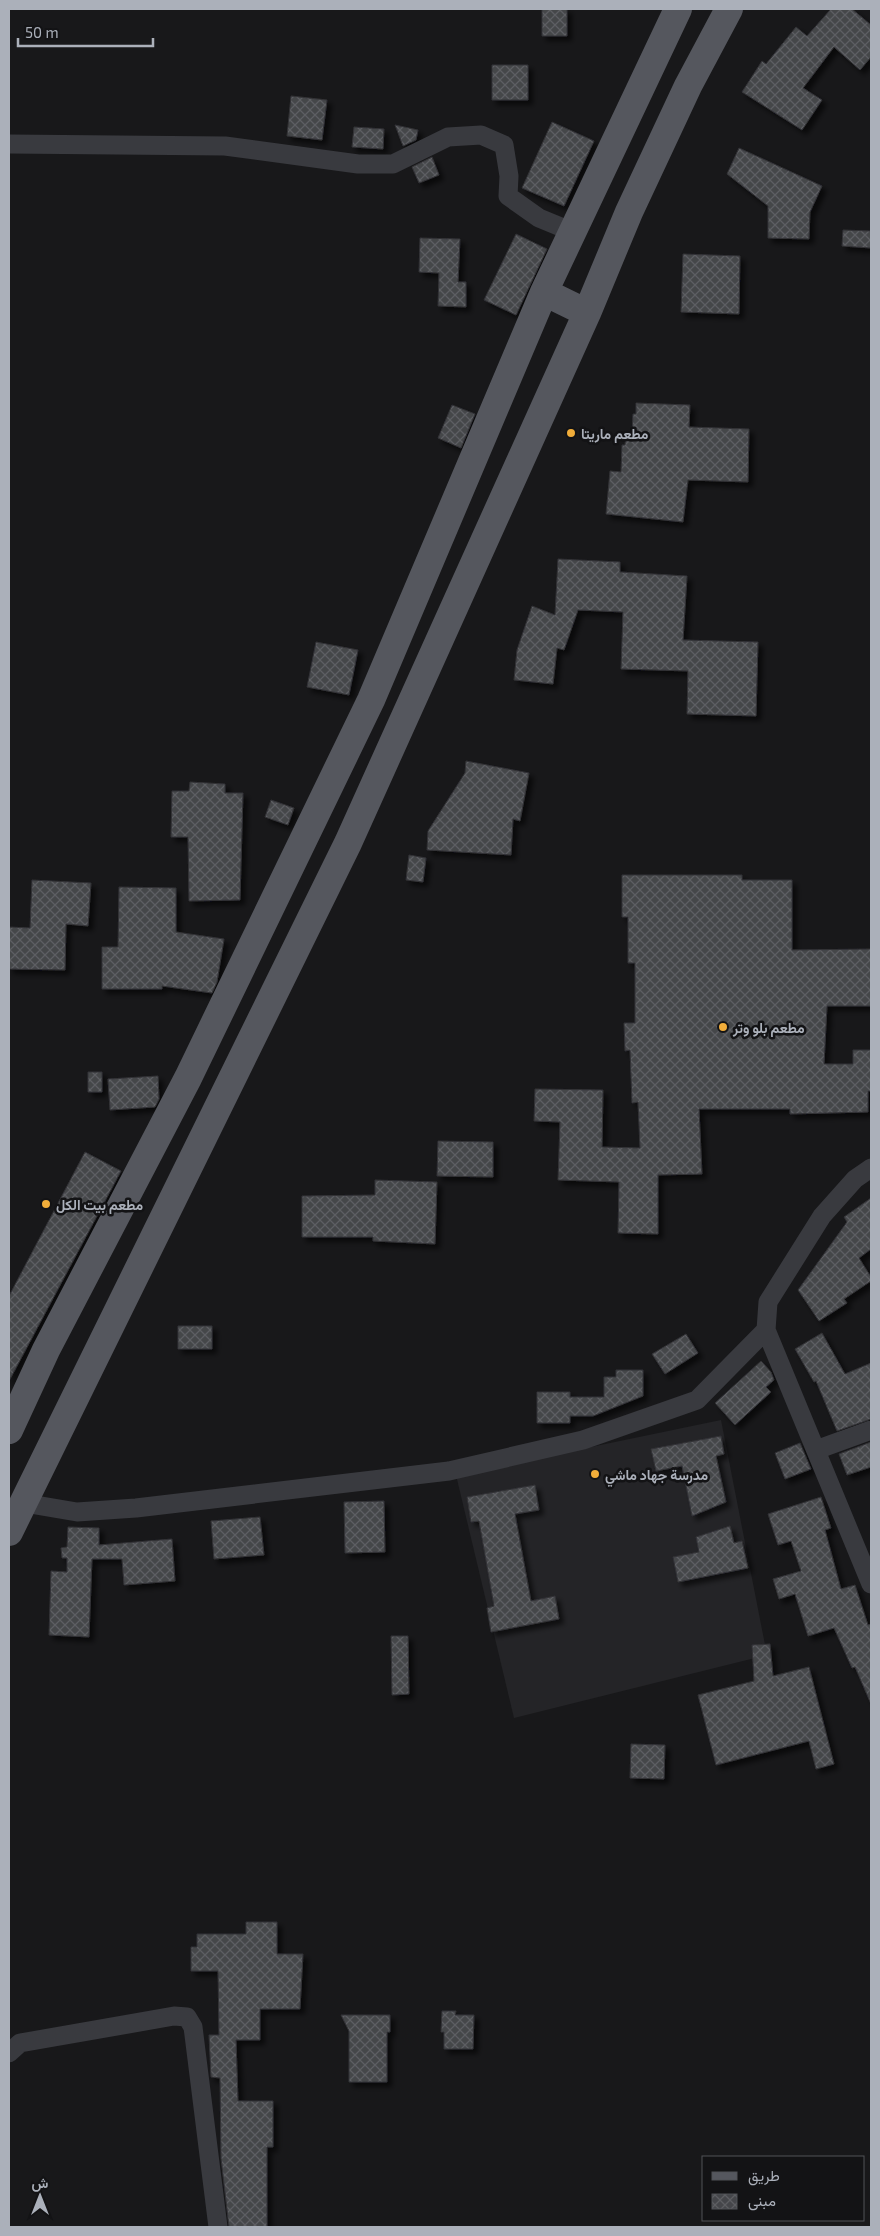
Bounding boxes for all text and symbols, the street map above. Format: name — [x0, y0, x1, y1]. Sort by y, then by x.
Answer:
scale bar — [18, 15, 152, 47]
text: 50 m — [25, 23, 59, 41]
place label: مطعم ماريتا — [581, 425, 649, 443]
marker: مطعم ماريتا — [565, 427, 577, 439]
place label: مطعم بلو وتر — [732, 1019, 805, 1037]
marker: مطعم بلو وتر — [717, 1021, 729, 1033]
place label: مطعم بيت الكل — [56, 1196, 144, 1214]
marker: مطعم بيت الكل — [40, 1198, 52, 1210]
place label: مدرسة جهاد ماشي — [605, 1466, 708, 1487]
marker: مدرسة جهاد ماشي — [589, 1468, 601, 1480]
legend — [702, 2156, 865, 2221]
text: طريق — [748, 2166, 780, 2186]
north arrow — [15, 2171, 65, 2221]
text: ش — [32, 2174, 49, 2192]
text: مبنى — [748, 2191, 776, 2211]

